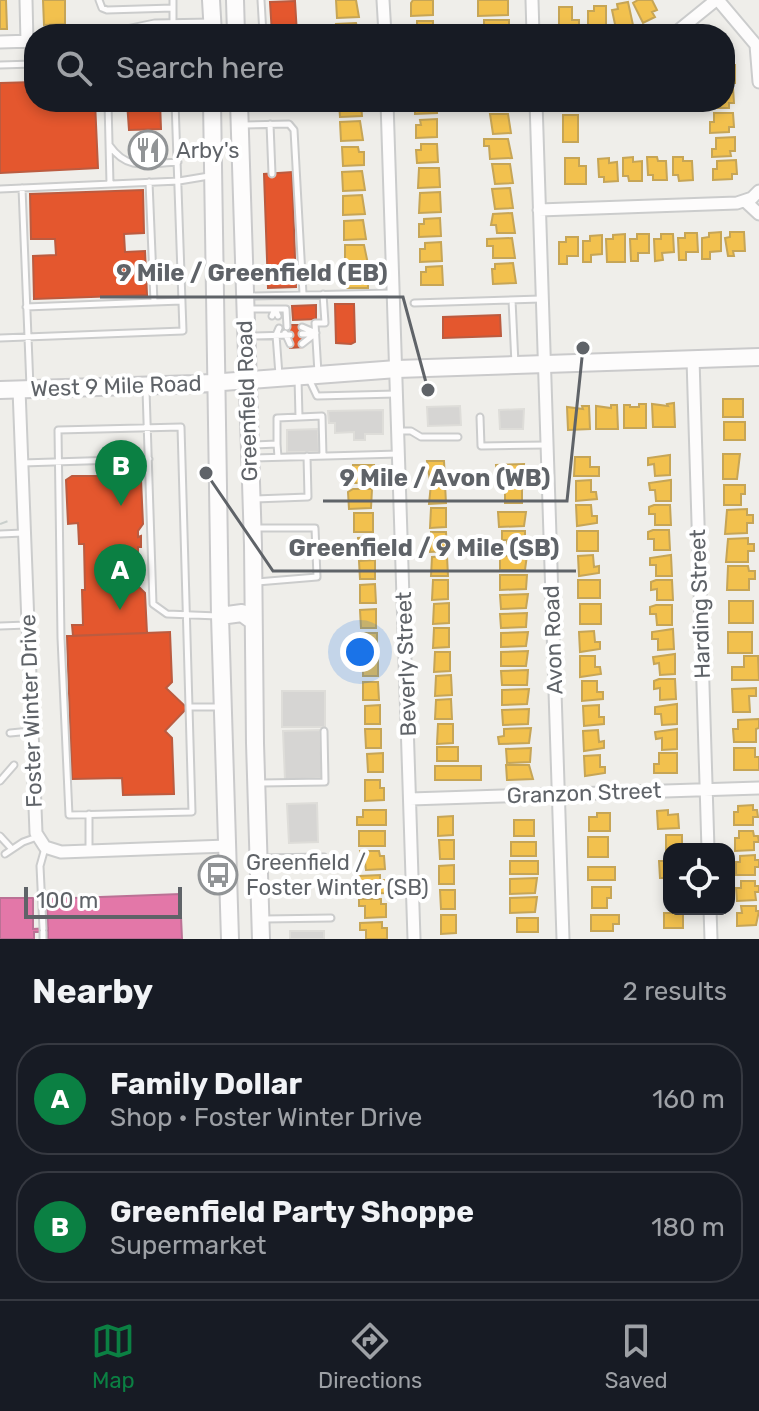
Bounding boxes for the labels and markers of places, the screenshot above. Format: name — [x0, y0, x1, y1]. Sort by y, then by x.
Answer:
restaurant icon: Arby's — [127, 129, 169, 171]
place label: Arby's — [176, 137, 239, 164]
callout: 9 Mile / Greenfield (EB) — [100, 249, 403, 297]
pin: B — [95, 440, 147, 506]
callout: 9 Mile / Avon (WB) — [323, 453, 567, 501]
callout: Greenfield / 9 Mile (SB) — [273, 523, 576, 571]
pin: A — [94, 544, 146, 610]
place label: Greenfield / Foster Winter (SB) — [246, 849, 429, 901]
bus stop icon: Greenfield / Foster Winter (SB) — [197, 854, 239, 896]

